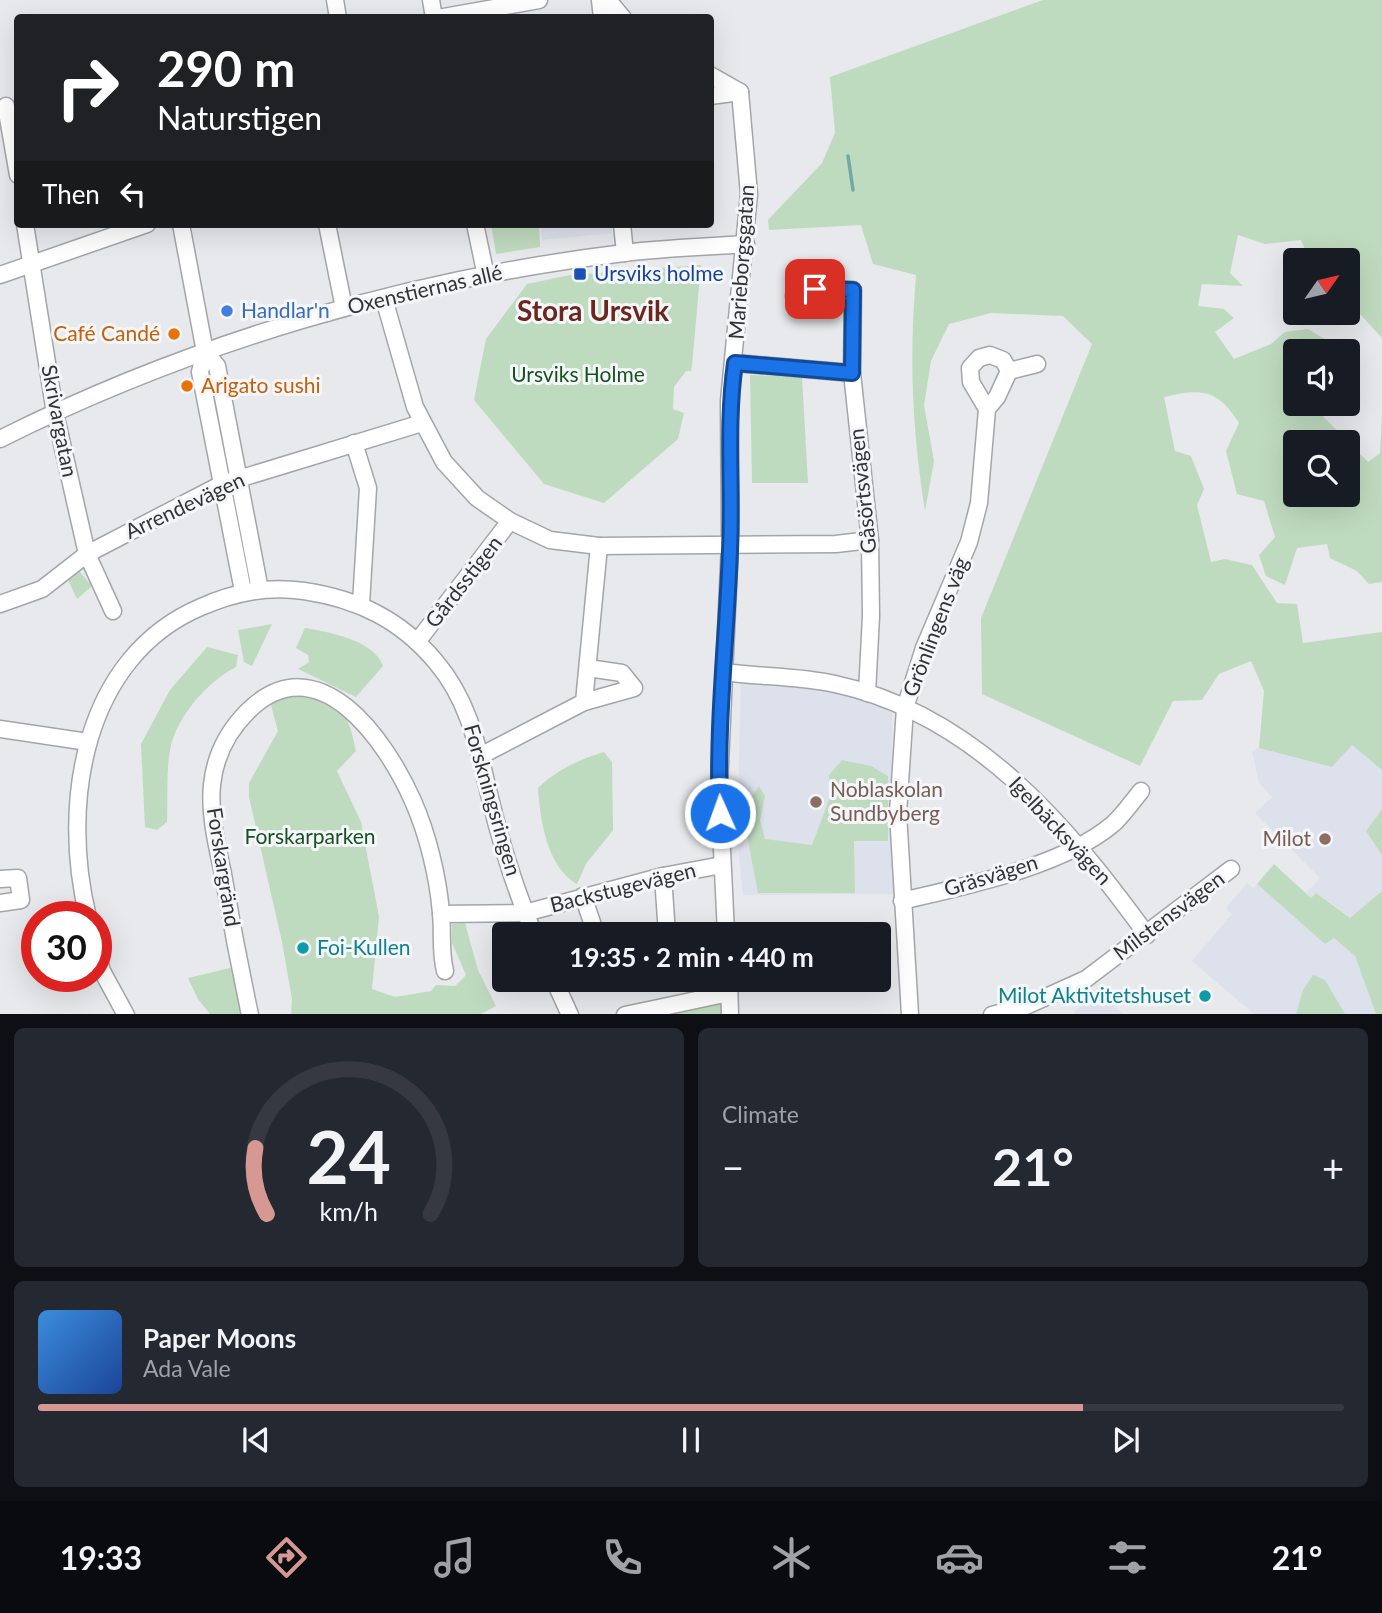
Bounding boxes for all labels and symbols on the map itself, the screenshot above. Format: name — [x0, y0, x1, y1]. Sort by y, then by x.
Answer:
street label: Marieborgsgatan — [723, 184, 758, 340]
north arrow — [1283, 248, 1360, 326]
street label: Oxenstiernas allé — [345, 259, 505, 319]
pin — [785, 259, 845, 319]
place label: Ursviks holme — [594, 260, 724, 285]
marker: Ursviks holme — [572, 266, 588, 282]
district label: Stora Ursvik — [517, 293, 669, 327]
place label: Handlar'n — [241, 297, 330, 322]
marker: Handlar'n — [219, 303, 235, 319]
place label: Café Candé — [53, 320, 160, 345]
marker: Café Candé — [166, 326, 182, 342]
park label: Ursviks Holme — [511, 361, 645, 386]
street label: Skrivargatan — [37, 362, 84, 479]
place label: Arigato sushi — [201, 372, 321, 397]
marker: Arigato sushi — [179, 378, 195, 394]
street label: Gåsörtsvägen — [843, 427, 880, 555]
street label: Arrendevägen — [121, 466, 248, 543]
street label: Gårdsstigen — [419, 530, 506, 632]
street label: Grönlingens väg — [897, 553, 973, 700]
street label: Forskningsringen — [460, 721, 527, 878]
street label: Igelbäcksvägen — [1005, 771, 1118, 889]
position arrow — [683, 776, 757, 850]
place label: Noblaskolan Sundbyberg — [830, 776, 943, 825]
marker: Noblaskolan Sundbyberg — [808, 794, 824, 810]
street label: Forskargränd — [203, 805, 246, 928]
park label: Forskarparken — [244, 823, 376, 848]
place label: Milot — [1262, 825, 1311, 850]
marker: Milot — [1317, 831, 1333, 847]
street label: Gräsvägen — [941, 848, 1040, 901]
street label: Backstugevägen — [547, 856, 698, 917]
street label: Milstensvägen — [1108, 865, 1228, 965]
speed limit sign: 30 — [21, 901, 112, 992]
place label: Foi-Kullen — [317, 934, 411, 959]
marker: Foi-Kullen — [295, 940, 311, 956]
place label: Milot Aktivitetshuset — [998, 982, 1191, 1007]
marker: Milot Aktivitetshuset — [1197, 988, 1213, 1004]

